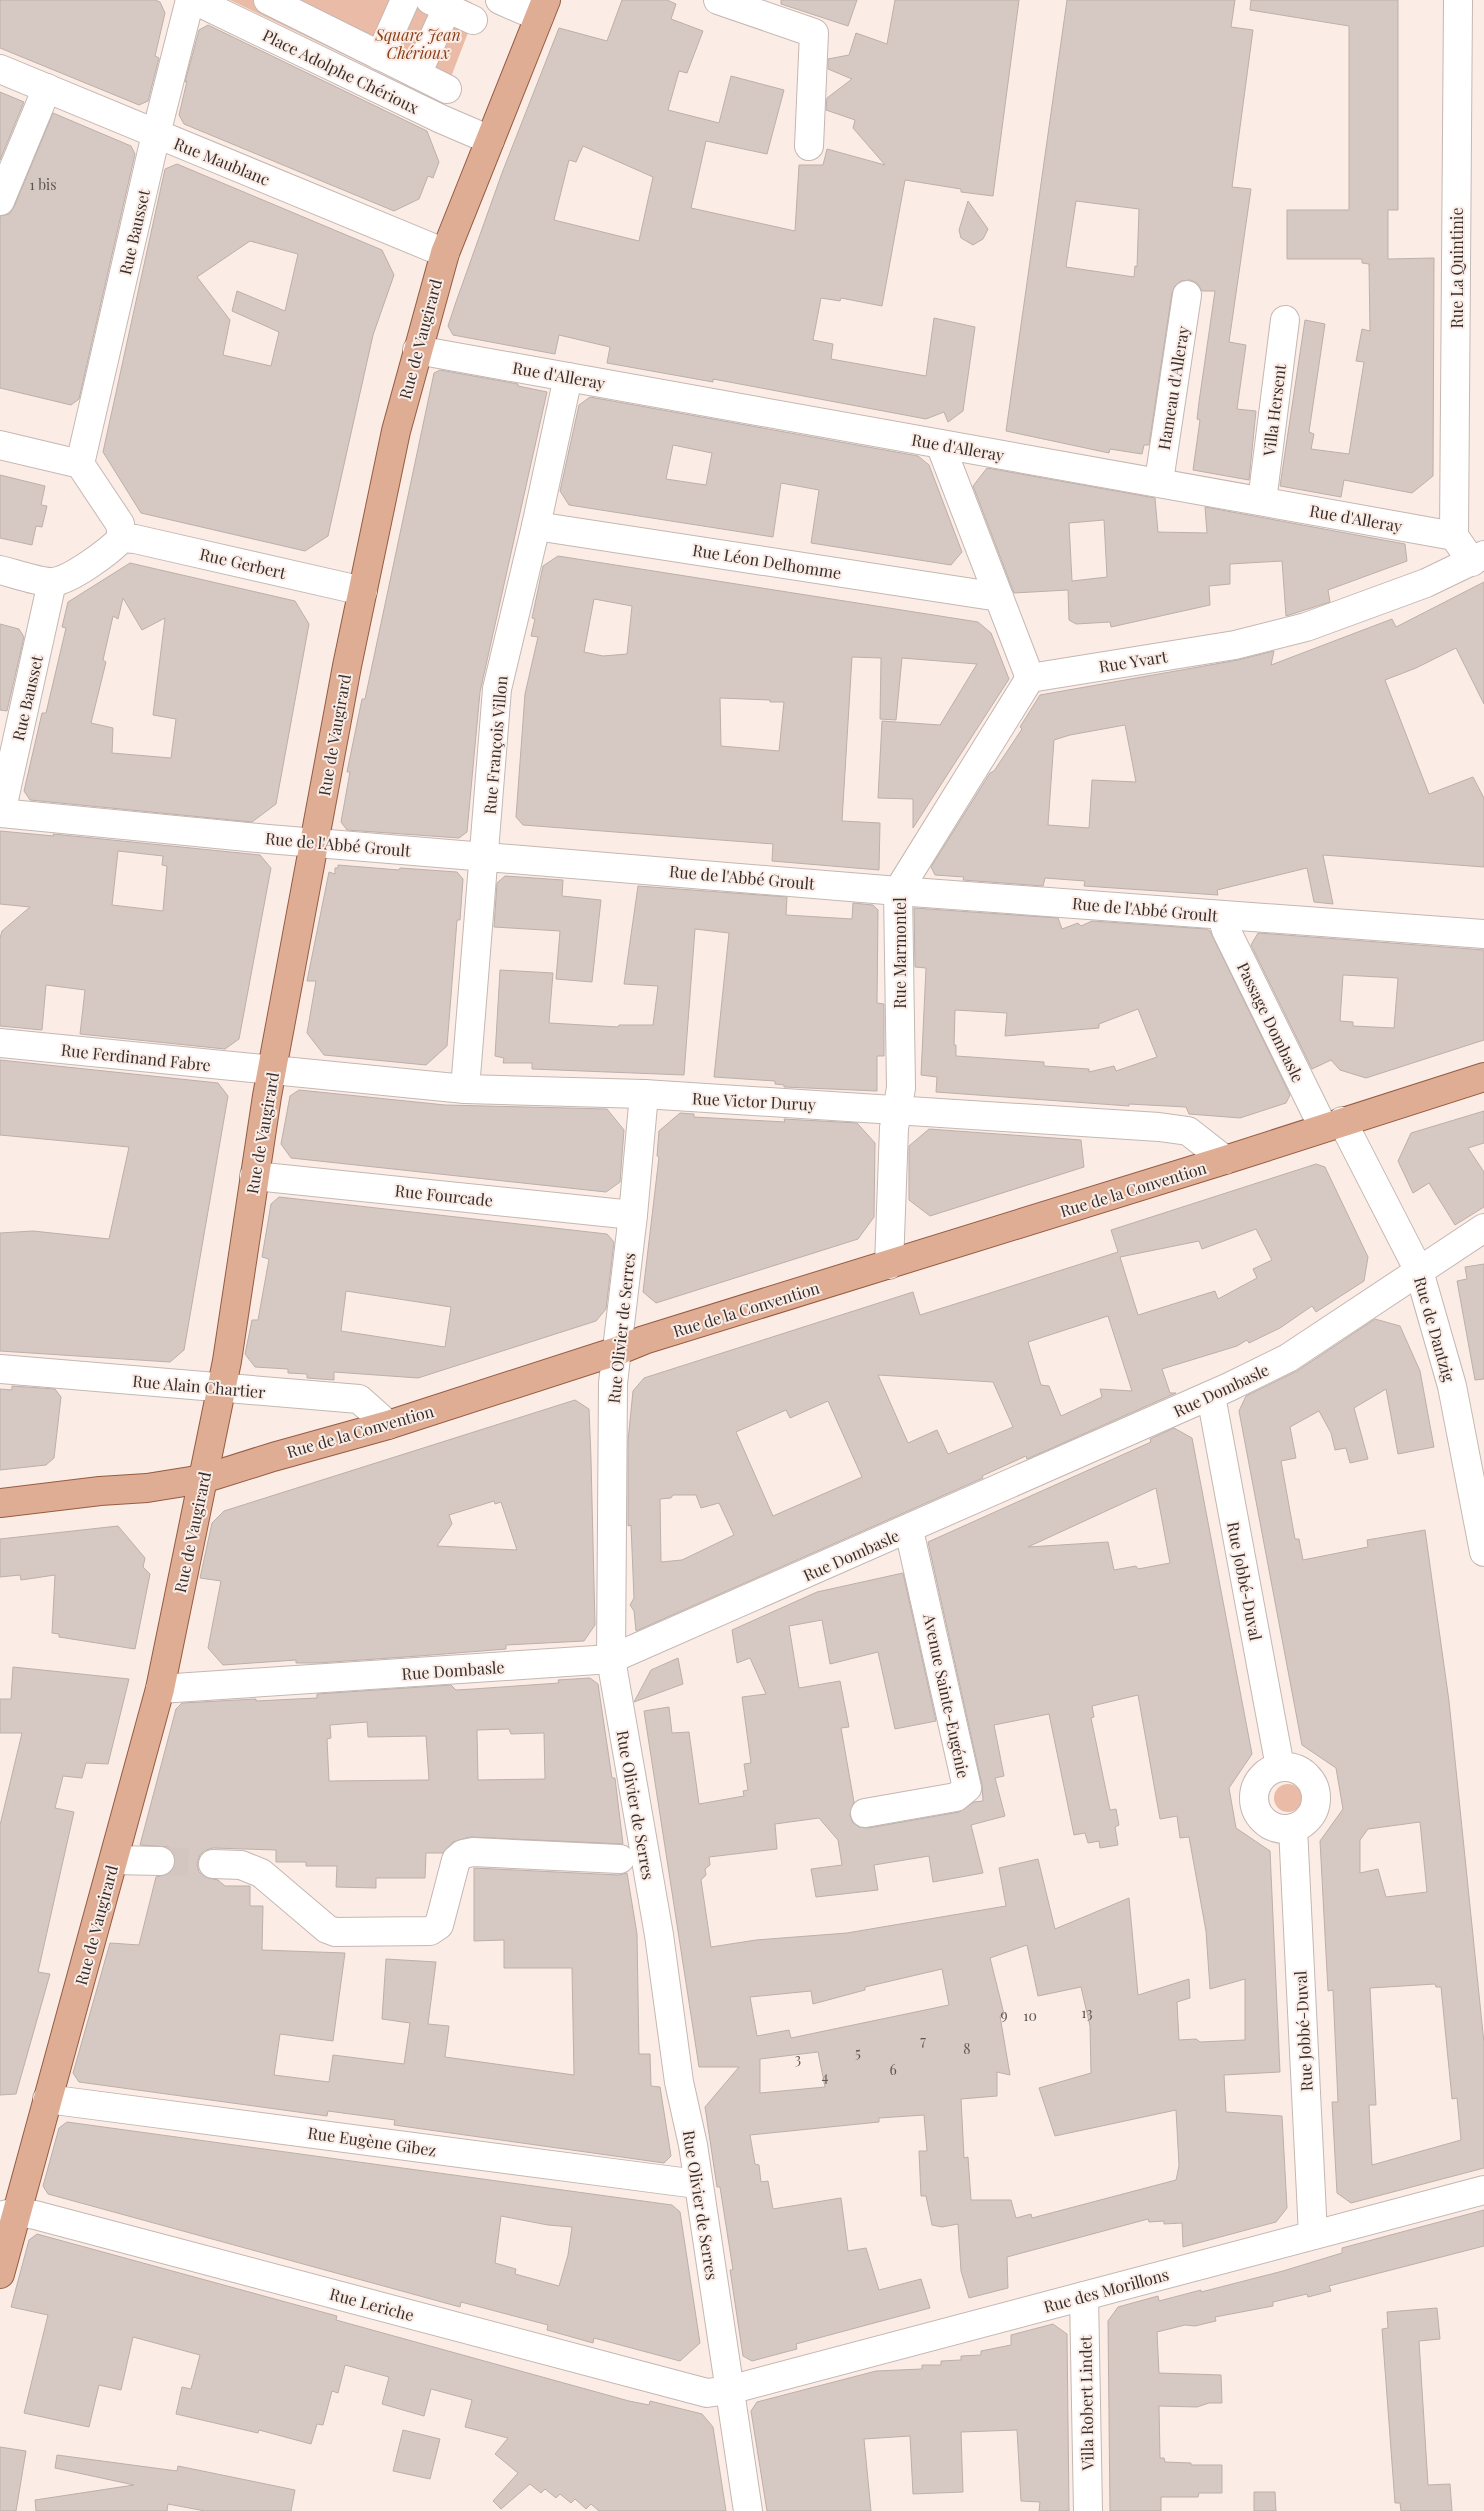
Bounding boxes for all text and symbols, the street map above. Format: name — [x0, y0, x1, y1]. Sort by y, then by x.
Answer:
street label: Place Adolphe Chérioux — [260, 24, 423, 118]
park label: Square Jean Chérioux — [374, 24, 461, 63]
street label: Rue Maublanc — [171, 132, 273, 190]
house number: 1 bis — [30, 175, 56, 194]
street label: Rue Bausset — [114, 187, 154, 277]
street label: Rue La Quintinie — [1446, 208, 1467, 329]
street label: Rue de Vaugirard — [394, 277, 446, 401]
street label: Hameau d'Alleray — [1153, 324, 1193, 452]
street label: Rue d'Alleray — [511, 357, 607, 393]
street label: Villa Hersent — [1258, 362, 1290, 458]
street label: Rue d'Alleray — [910, 429, 1006, 465]
street label: Rue d'Alleray — [1308, 500, 1404, 536]
street label: Rue Léon Delhomme — [691, 539, 843, 583]
street label: Rue Gerbert — [198, 543, 288, 583]
street label: Rue Yvart — [1097, 645, 1169, 677]
street label: Rue Bausset — [7, 653, 47, 743]
street label: Rue de Vaugirard — [313, 672, 355, 798]
street label: Rue François Villon — [478, 674, 512, 815]
street label: Rue de l'Abbé Groult — [264, 827, 412, 861]
street label: Rue de l'Abbé Groult — [668, 860, 816, 894]
street label: Rue de l'Abbé Groult — [1071, 892, 1219, 926]
street label: Rue Marmontel — [889, 897, 910, 1009]
street label: Passage Dombasle — [1233, 959, 1309, 1085]
street label: Rue Ferdinand Fabre — [60, 1039, 212, 1075]
street label: Rue de Vaugirard — [241, 1070, 283, 1196]
street label: Rue Victor Duruy — [692, 1087, 816, 1115]
street label: Rue de la Convention — [1057, 1157, 1209, 1221]
street label: Rue Fourcade — [394, 1179, 494, 1211]
street label: Rue Olivier de Serres — [603, 1252, 639, 1404]
street label: Rue de Dantzig — [1410, 1274, 1460, 1385]
street label: Rue de la Convention — [670, 1277, 822, 1341]
street label: Rue Dombasle — [1170, 1359, 1272, 1421]
street label: Rue Alain Chartier — [132, 1370, 266, 1402]
street label: Rue de la Convention — [284, 1400, 436, 1462]
street label: Rue de Vaugirard — [169, 1470, 215, 1594]
street label: Rue Jobbé-Duval — [1223, 1520, 1267, 1643]
street label: Rue Dombasle — [800, 1524, 902, 1586]
street label: Avenue Sainte-Eugénie — [919, 1611, 975, 1780]
street label: Rue Dombasle — [401, 1656, 505, 1684]
street label: Rue Olivier de Serres — [613, 1729, 659, 1881]
street label: Rue de Vaugirard — [70, 1863, 122, 1987]
street label: Rue Jobbé-Duval — [1289, 1970, 1317, 2092]
house number: 13 — [1081, 2003, 1093, 2022]
house number: 9 — [1000, 2005, 1008, 2024]
house number: 10 — [1023, 2006, 1037, 2025]
house number: 7 — [920, 2031, 926, 2050]
house number: 8 — [963, 2039, 971, 2058]
house number: 5 — [855, 2043, 861, 2062]
house number: 3 — [795, 2049, 801, 2068]
house number: 6 — [889, 2060, 897, 2079]
house number: 4 — [822, 2067, 829, 2086]
street label: Rue Eugène Gibez — [306, 2122, 438, 2160]
street label: Rue Olivier de Serres — [679, 2129, 723, 2281]
street label: Rue des Morillons — [1041, 2263, 1171, 2317]
street label: Rue Leriche — [328, 2283, 416, 2325]
street label: Villa Robert Lindet — [1074, 2335, 1098, 2472]

